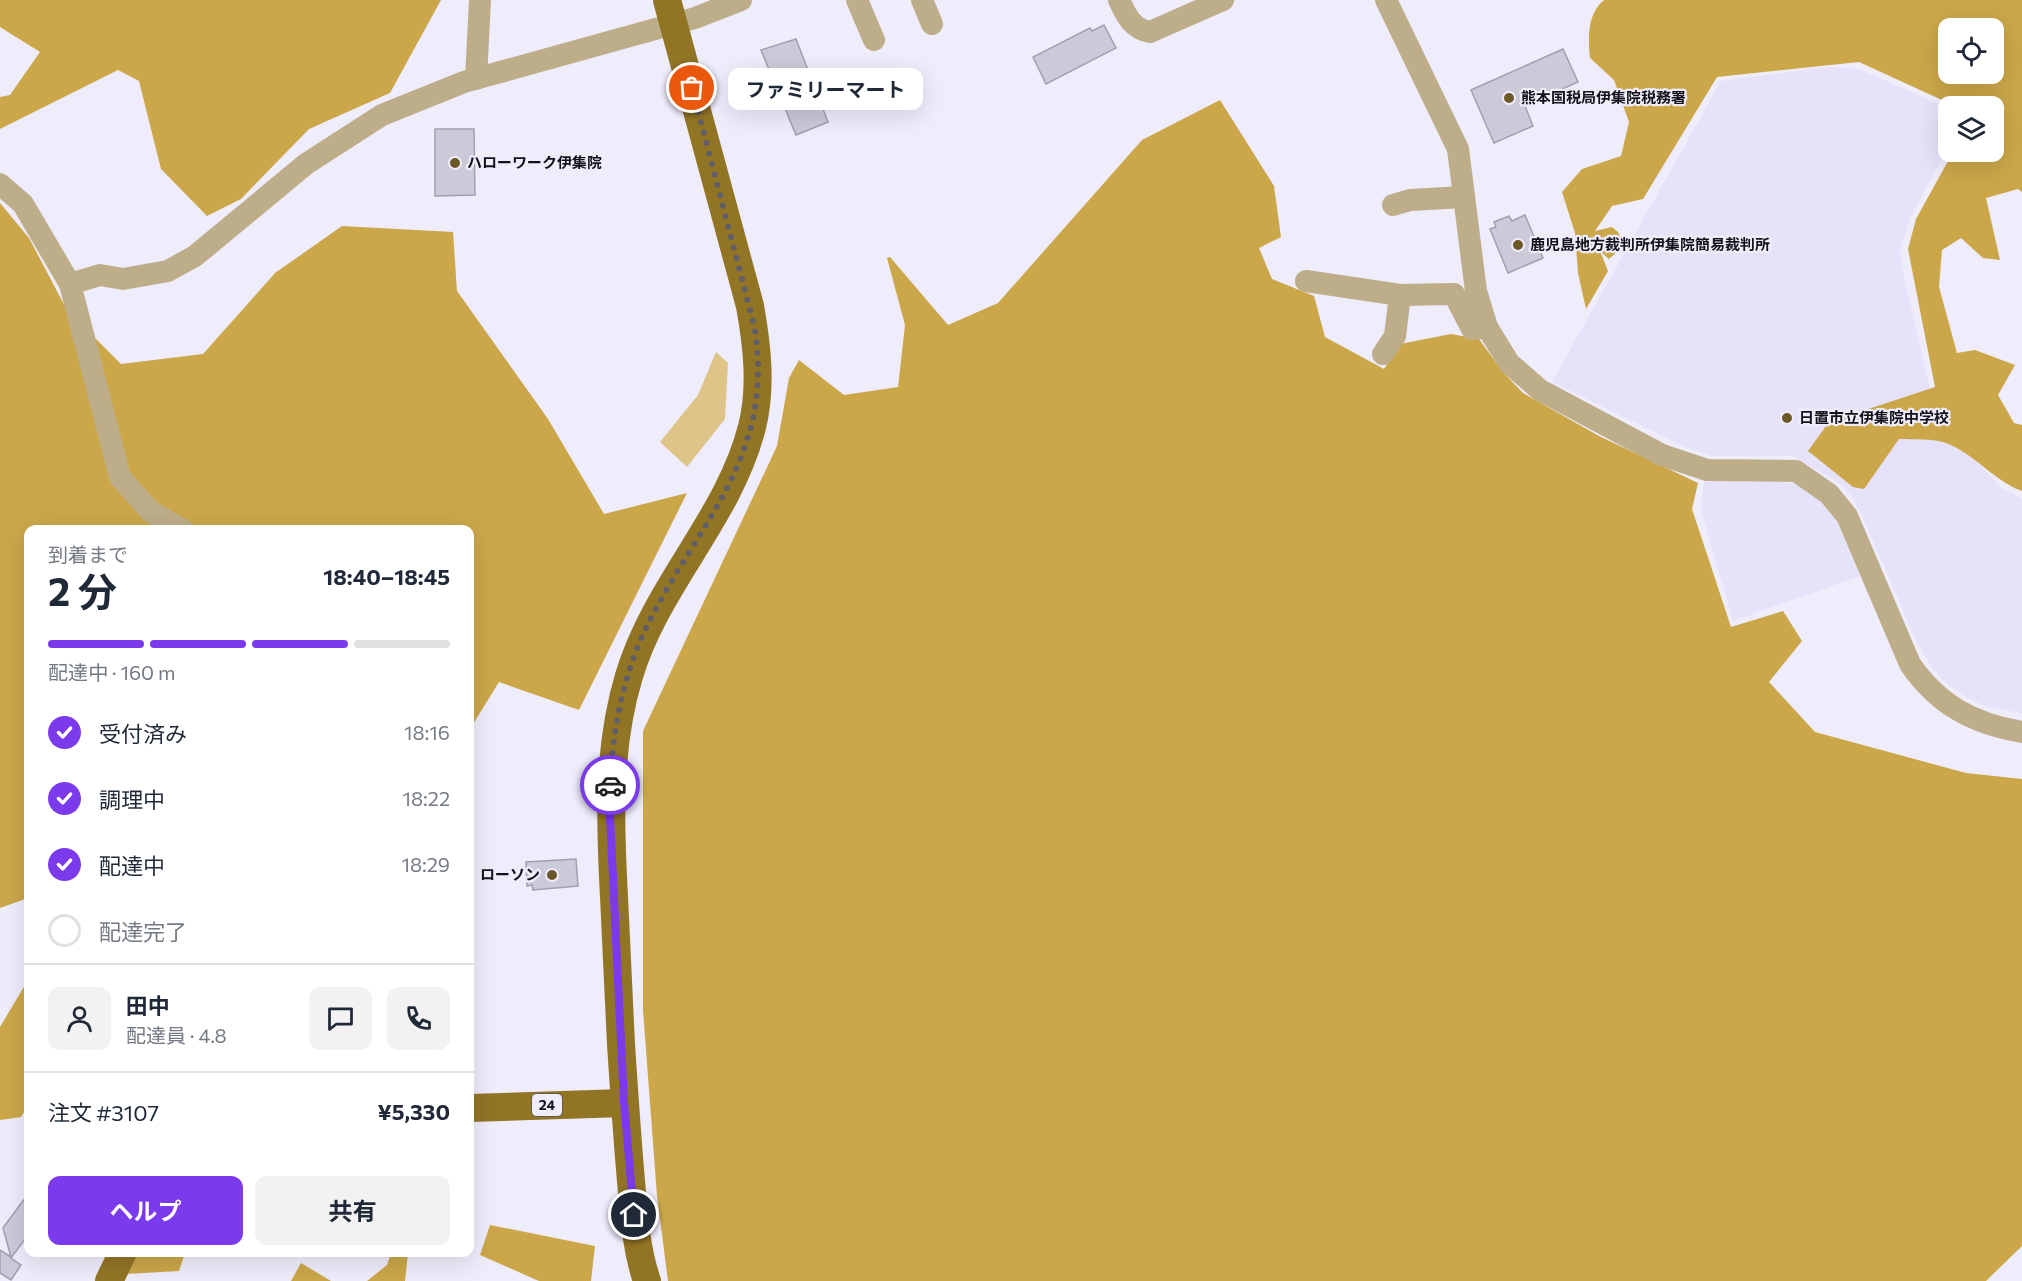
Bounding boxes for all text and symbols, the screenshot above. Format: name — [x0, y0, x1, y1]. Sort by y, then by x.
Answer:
map controls — [1938, 18, 2004, 162]
button: locate — [1938, 18, 2004, 84]
pin — [666, 62, 717, 113]
callout: ファミリーマート — [728, 67, 923, 109]
icon: bag — [675, 71, 708, 104]
text: ファミリーマート — [746, 77, 906, 101]
place label: 熊本国税局伊集院税務署 — [1521, 88, 1686, 106]
marker: 熊本国税局伊集院税務署 — [1502, 91, 1516, 105]
button: layers — [1938, 96, 2004, 162]
place label: ハローワーク伊集院 — [467, 153, 602, 171]
marker: ハローワーク伊集院 — [448, 156, 462, 170]
place label: 鹿児島地方裁判所伊集院簡易裁判所 — [1530, 235, 1770, 253]
marker: 鹿児島地方裁判所伊集院簡易裁判所 — [1511, 238, 1525, 252]
place label: 日置市立伊集院中学校 — [1799, 408, 1949, 426]
marker: 日置市立伊集院中学校 — [1780, 411, 1794, 425]
text: 到着まで — [48, 542, 128, 566]
text: 18:40–18:45 — [323, 563, 450, 590]
text: 2 分 — [48, 566, 117, 614]
text: 配達中 · 160 m — [48, 660, 175, 684]
icon: check — [48, 716, 81, 749]
text: 受付済み — [99, 720, 187, 747]
text: 18:16 — [404, 720, 450, 744]
courier — [580, 755, 640, 815]
icon: car — [594, 769, 627, 802]
icon: check — [48, 782, 81, 815]
text: 調理中 — [99, 786, 165, 813]
text: 18:22 — [402, 786, 450, 810]
icon: check — [48, 848, 81, 881]
text: 配達中 — [99, 852, 165, 879]
text: 18:29 — [401, 852, 450, 876]
place label: ローソン — [480, 865, 540, 883]
marker: ローソン — [545, 868, 559, 882]
text: 配達完了 — [99, 918, 187, 945]
button: person — [48, 987, 111, 1050]
button: chat — [309, 987, 372, 1050]
button: phone — [387, 987, 450, 1050]
text: 田中 — [126, 992, 170, 1019]
text: 配達員 · 4.8 — [126, 1023, 227, 1047]
road number: 24 — [532, 1094, 562, 1116]
text: ¥5,330 — [378, 1098, 450, 1125]
text: 注文 #3107 — [48, 1099, 159, 1126]
button: ヘルプ — [48, 1176, 243, 1245]
button: 共有 — [255, 1176, 450, 1245]
pin — [608, 1189, 659, 1240]
icon: home — [617, 1198, 650, 1231]

